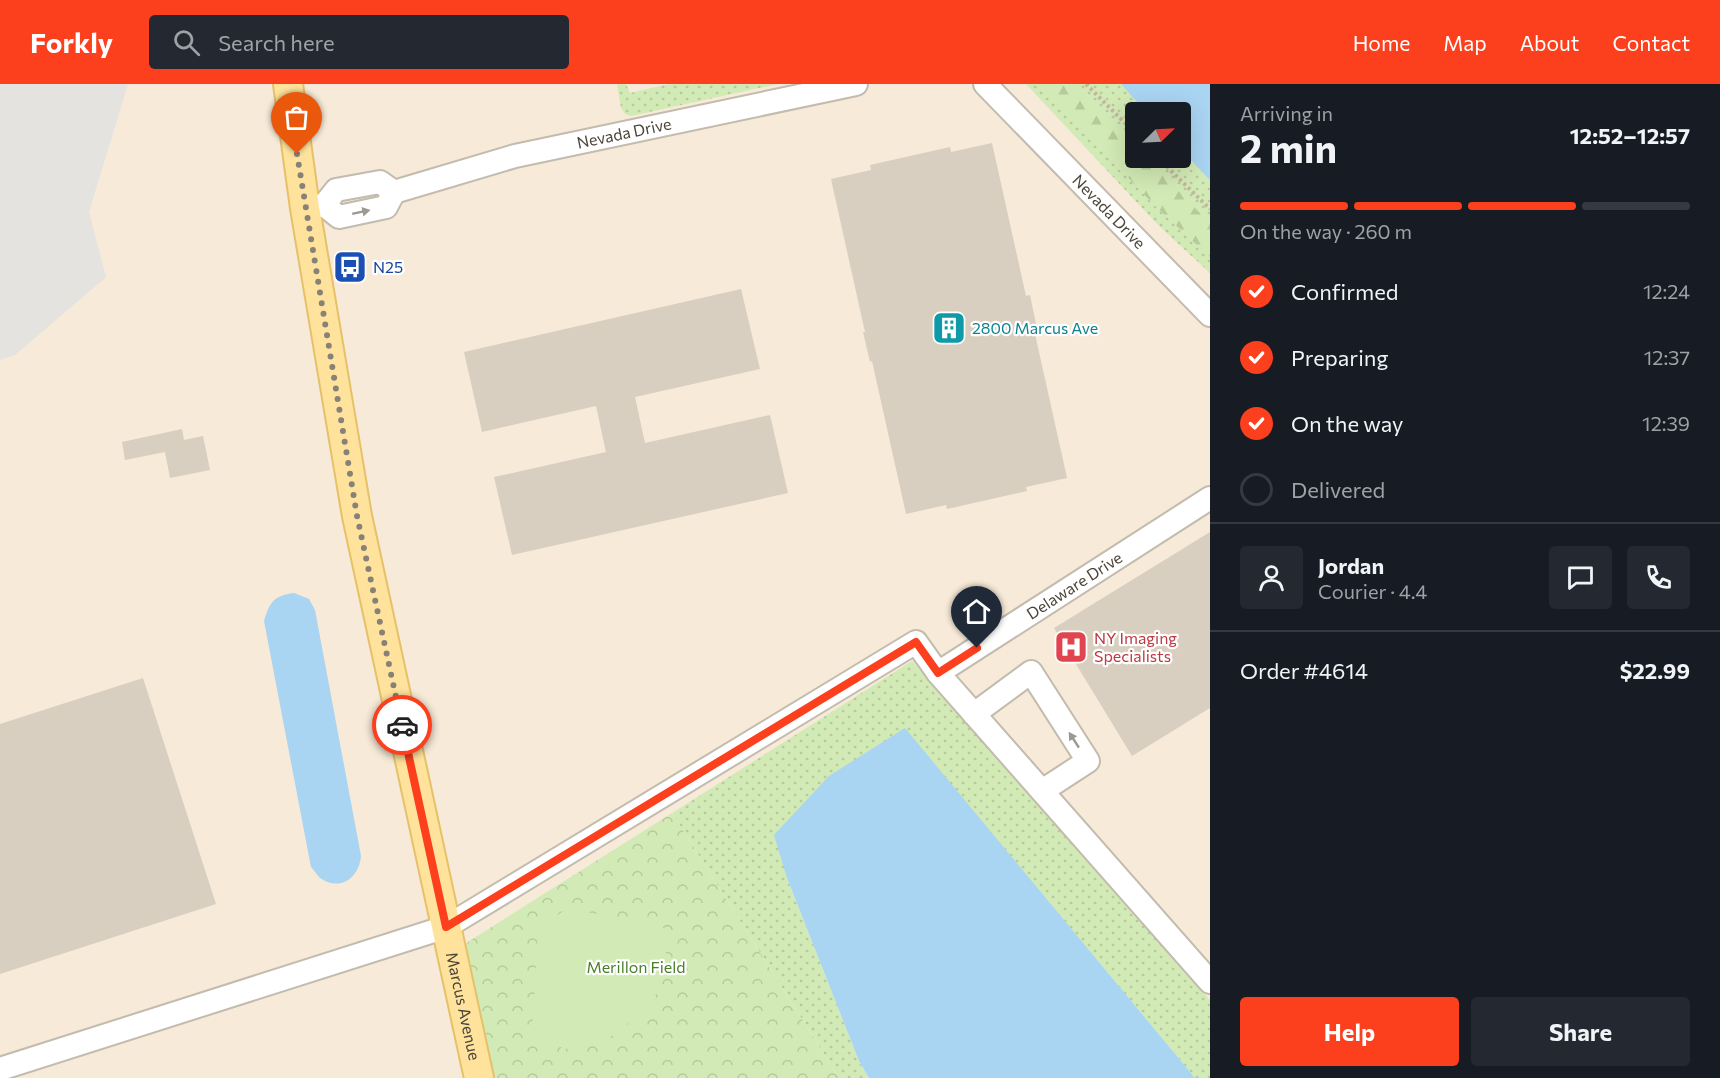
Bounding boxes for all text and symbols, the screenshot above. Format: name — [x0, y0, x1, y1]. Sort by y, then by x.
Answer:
search box — [149, 15, 569, 69]
text: Forkly — [30, 25, 113, 59]
icon: search — [170, 26, 203, 59]
text: Search here — [218, 29, 335, 56]
text: Home — [1353, 30, 1410, 55]
text: Map — [1443, 30, 1487, 55]
text: About — [1520, 30, 1579, 55]
text: Contact — [1612, 30, 1690, 55]
pin — [271, 92, 322, 154]
icon: bag — [280, 101, 313, 134]
text: Arriving in — [1240, 101, 1333, 125]
north arrow — [1125, 102, 1191, 168]
map controls — [1125, 102, 1191, 168]
street label: Nevada Drive — [575, 113, 673, 152]
text: 12:52–12:57 — [1570, 122, 1690, 149]
text: 2 min — [1240, 123, 1337, 171]
street label: Nevada Drive — [1069, 170, 1150, 252]
one-way arrow — [352, 207, 371, 216]
text: On the way · 260 m — [1240, 219, 1412, 243]
bus stop icon: N25 — [332, 249, 368, 285]
place label: N25 — [373, 257, 403, 276]
icon: check — [1240, 275, 1273, 308]
text: Confirmed — [1291, 278, 1398, 305]
text: 12:24 — [1643, 279, 1690, 303]
building icon: 2800 Marcus Ave — [931, 310, 967, 346]
place label: 2800 Marcus Ave — [972, 318, 1098, 337]
icon: check — [1240, 341, 1273, 374]
text: Preparing — [1291, 344, 1388, 371]
text: 12:37 — [1644, 345, 1690, 369]
icon: check — [1240, 407, 1273, 440]
text: On the way — [1291, 410, 1403, 437]
text: 12:39 — [1642, 411, 1690, 435]
text: Delivered — [1291, 476, 1385, 503]
button: person — [1240, 546, 1303, 609]
button: chat — [1549, 546, 1612, 609]
button: phone — [1627, 546, 1690, 609]
street label: Delaware Drive — [1023, 547, 1125, 623]
text: Jordan — [1318, 552, 1384, 579]
text: Courier · 4.4 — [1318, 579, 1427, 603]
pin — [951, 586, 1002, 648]
icon: home — [960, 595, 993, 628]
place label: NY Imaging Specialists — [1094, 628, 1177, 665]
hospital icon: NY Imaging Specialists — [1053, 629, 1089, 665]
text: Order #4614 — [1240, 657, 1368, 684]
text: $22.99 — [1620, 657, 1690, 684]
courier — [372, 695, 432, 755]
icon: car — [386, 709, 419, 742]
one-way arrow — [1069, 732, 1080, 748]
street label: Marcus Avenue — [443, 950, 485, 1062]
park label: Merillon Field — [586, 957, 686, 976]
button: Help — [1240, 997, 1459, 1066]
button: Share — [1471, 997, 1690, 1066]

